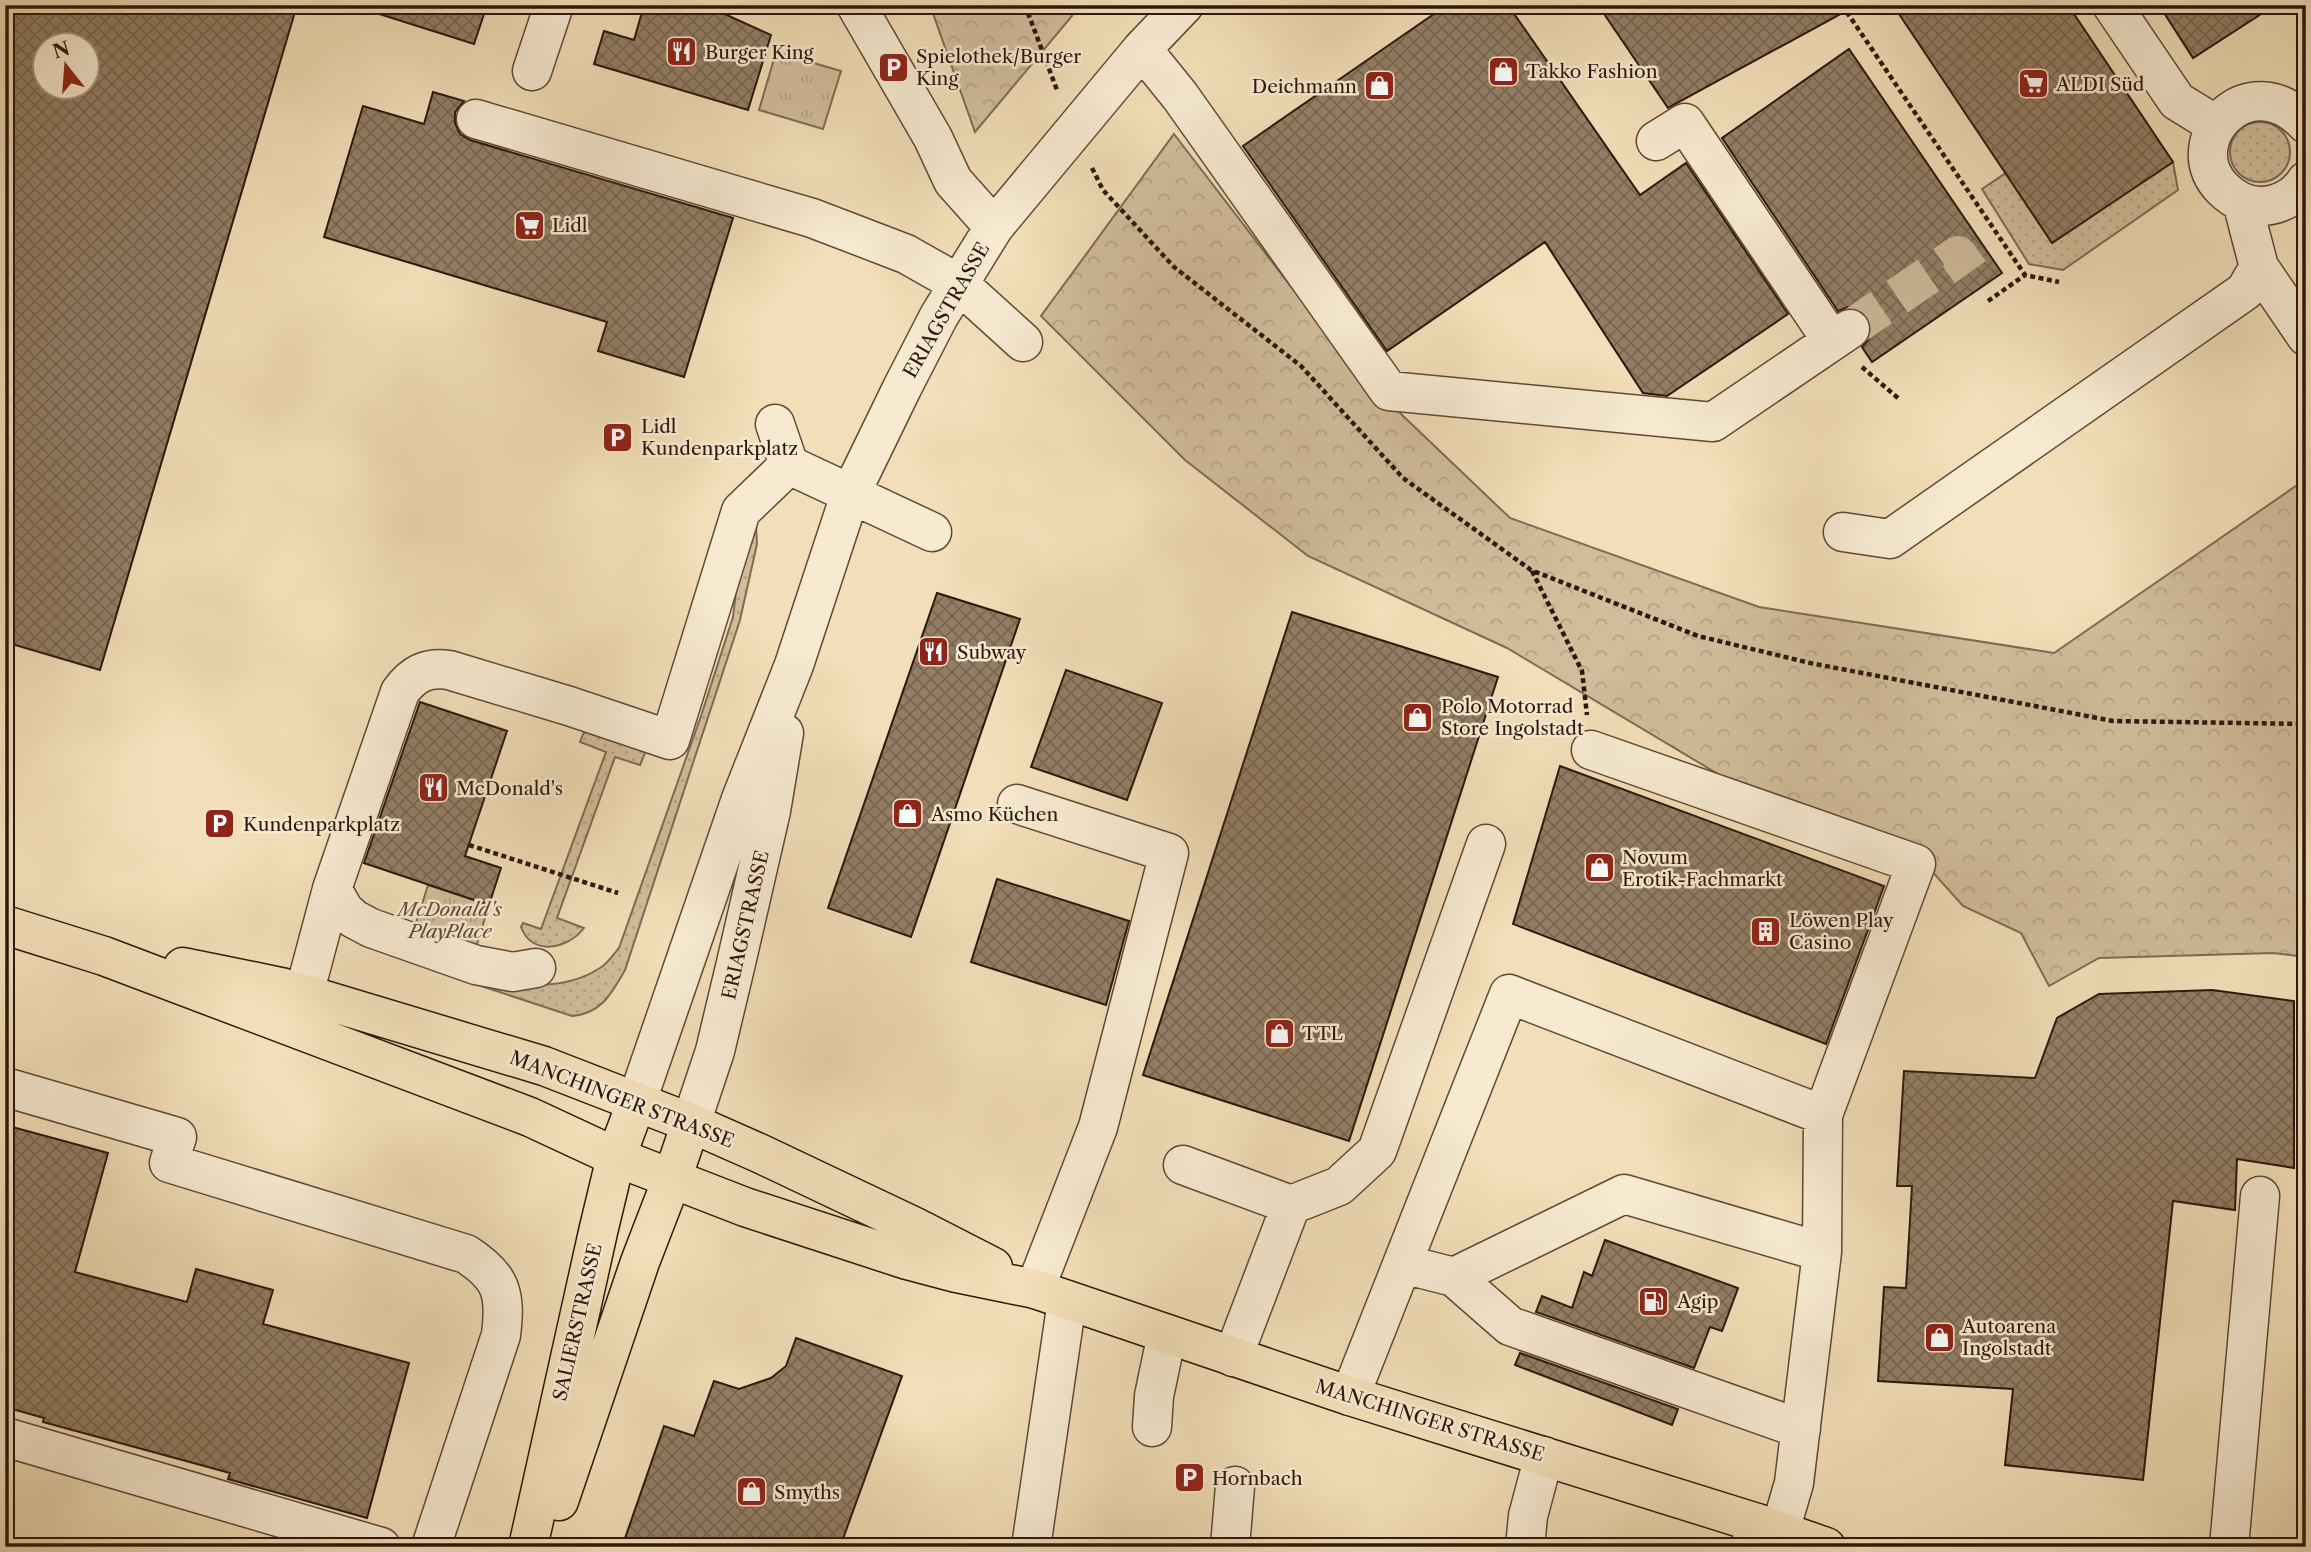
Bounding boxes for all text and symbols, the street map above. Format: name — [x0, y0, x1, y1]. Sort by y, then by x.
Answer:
north arrow — [32, 32, 102, 102]
restaurant icon: Burger King — [665, 35, 699, 69]
text: N — [50, 37, 72, 64]
place label: Burger King — [705, 41, 815, 64]
place label: Spielothek/Burger King — [916, 45, 1081, 90]
parking icon: Spielothek/Burger King — [876, 50, 910, 84]
shop icon: Takko Fashion — [1486, 54, 1520, 88]
place label: Takko Fashion — [1526, 60, 1658, 83]
supermarket icon: ALDI Süd — [2016, 67, 2050, 101]
shop icon: Deichmann — [1363, 69, 1397, 103]
place label: ALDI Süd — [2055, 73, 2145, 96]
place label: Deichmann — [1252, 75, 1357, 98]
supermarket icon: Lidl — [512, 208, 546, 242]
place label: Lidl — [552, 214, 588, 237]
street label: ERIAGSTRASSE — [898, 239, 994, 382]
place label: Lidl Kundenparkplatz — [641, 415, 798, 460]
parking icon: Lidl Kundenparkplatz — [601, 420, 635, 454]
restaurant icon: Subway — [917, 635, 951, 669]
place label: Subway — [957, 641, 1027, 664]
place label: Polo Motorrad Store Ingolstadt — [1441, 695, 1584, 740]
shop icon: Polo Motorrad Store Ingolstadt — [1401, 700, 1435, 734]
restaurant icon: McDonald's — [416, 771, 450, 805]
place label: McDonald's — [456, 777, 563, 800]
shop icon: Asmo Küchen — [891, 797, 925, 831]
place label: Asmo Küchen — [930, 803, 1058, 826]
parking icon: Kundenparkplatz — [203, 807, 237, 841]
place label: Kundenparkplatz — [243, 813, 400, 836]
place label: Novum Erotik-Fachmarkt — [1622, 846, 1783, 891]
street label: ERIAGSTRASSE — [717, 848, 774, 1002]
shop icon: Novum Erotik-Fachmarkt — [1582, 851, 1616, 885]
park label: McDonald's PlayPlace — [396, 898, 503, 943]
place label: Löwen Play Casino — [1789, 909, 1894, 954]
building icon: Löwen Play Casino — [1749, 914, 1783, 948]
shop icon: TTL — [1262, 1016, 1296, 1050]
place label: TTL — [1302, 1022, 1343, 1045]
street label: MANCHINGER STRASSE — [506, 1046, 737, 1153]
street label: SALIERSTRASSE — [548, 1241, 607, 1403]
fuel station icon: Agip — [1637, 1284, 1671, 1318]
place label: Agip — [1676, 1290, 1719, 1313]
place label: Autoarena Ingolstadt — [1961, 1315, 2056, 1360]
shop icon: Autoarena Ingolstadt — [1922, 1320, 1956, 1354]
street label: MANCHINGER STRASSE — [1313, 1375, 1547, 1466]
parking icon: Hornbach — [1172, 1461, 1206, 1495]
place label: Hornbach — [1212, 1467, 1303, 1490]
shop icon: Smyths — [734, 1475, 768, 1509]
place label: Smyths — [774, 1481, 840, 1504]

